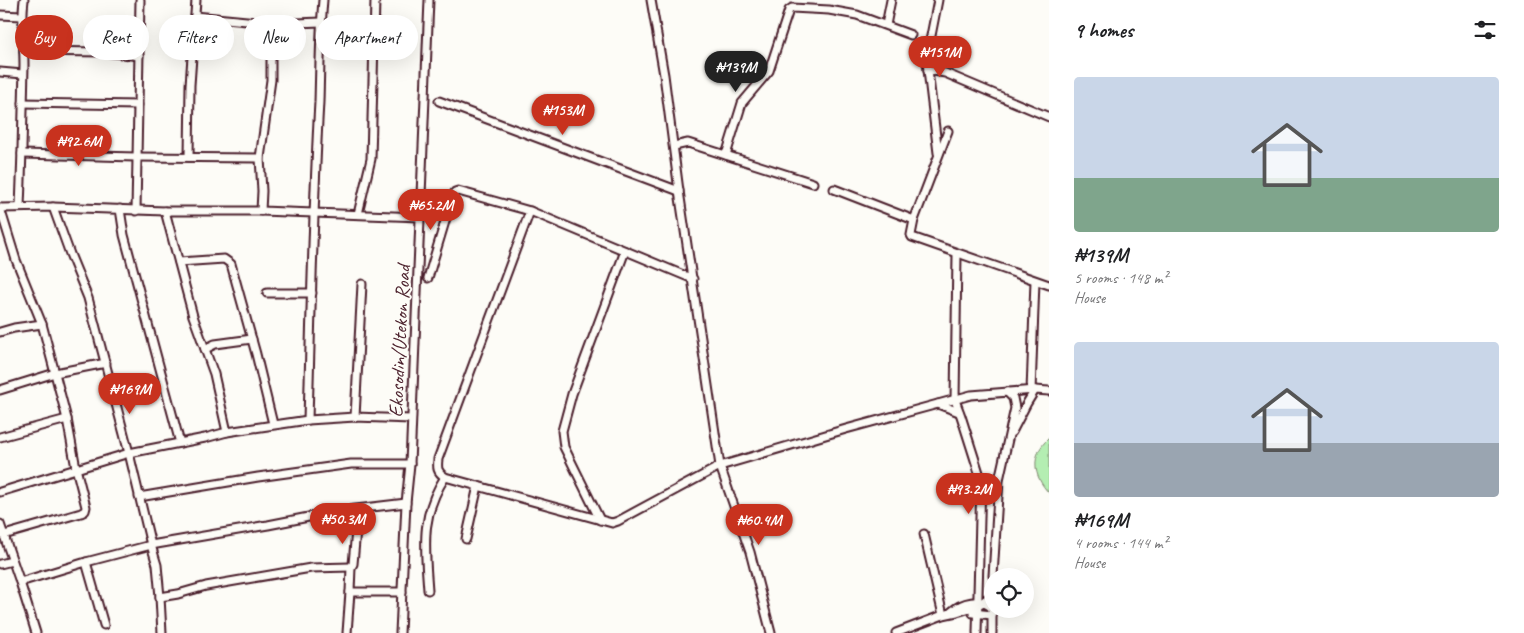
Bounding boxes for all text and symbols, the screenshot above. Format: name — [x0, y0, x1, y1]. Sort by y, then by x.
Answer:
chip: Buy — [15, 15, 73, 60]
chip: Rent — [83, 15, 149, 60]
chip: Filters — [159, 15, 234, 60]
chip: New — [244, 15, 306, 60]
chip: Apartment — [316, 15, 418, 60]
icon: filters — [1471, 16, 1499, 44]
text: 9 homes — [1074, 17, 1133, 43]
pin: ₦151M — [905, 36, 975, 78]
text: ₦151M — [920, 42, 960, 62]
pin: ₦139M — [701, 51, 771, 93]
text: ₦139M — [716, 57, 756, 77]
pin: ₦153M — [528, 94, 598, 136]
text: ₦153M — [543, 100, 583, 120]
icon: home — [1242, 110, 1332, 200]
pin: ₦92.6M — [38, 124, 120, 167]
text: ₦92.6M — [57, 131, 101, 151]
pin: ₦65.2M — [390, 188, 472, 231]
text: ₦65.2M — [409, 195, 453, 215]
text: ₦139M — [1074, 242, 1128, 268]
street label: Ekosodin/Utekon Road — [383, 261, 416, 418]
text: 5 rooms · 148 m² — [1074, 268, 1168, 288]
text: House — [1074, 288, 1105, 308]
pin: ₦169M — [95, 372, 165, 415]
icon: home — [1242, 375, 1332, 465]
text: ₦169M — [109, 379, 151, 399]
pin: ₦93.2M — [928, 472, 1010, 515]
text: ₦93.2M — [947, 479, 991, 499]
pin: ₦50.3M — [302, 502, 384, 545]
pin: ₦60.4M — [718, 504, 800, 546]
text: ₦169M — [1074, 507, 1128, 533]
text: ₦50.3M — [321, 509, 365, 529]
text: ₦60.4M — [737, 510, 781, 530]
text: 4 rooms · 144 m² — [1074, 533, 1168, 553]
text: House — [1074, 553, 1105, 573]
map controls — [984, 568, 1034, 618]
button: locate — [984, 568, 1034, 618]

